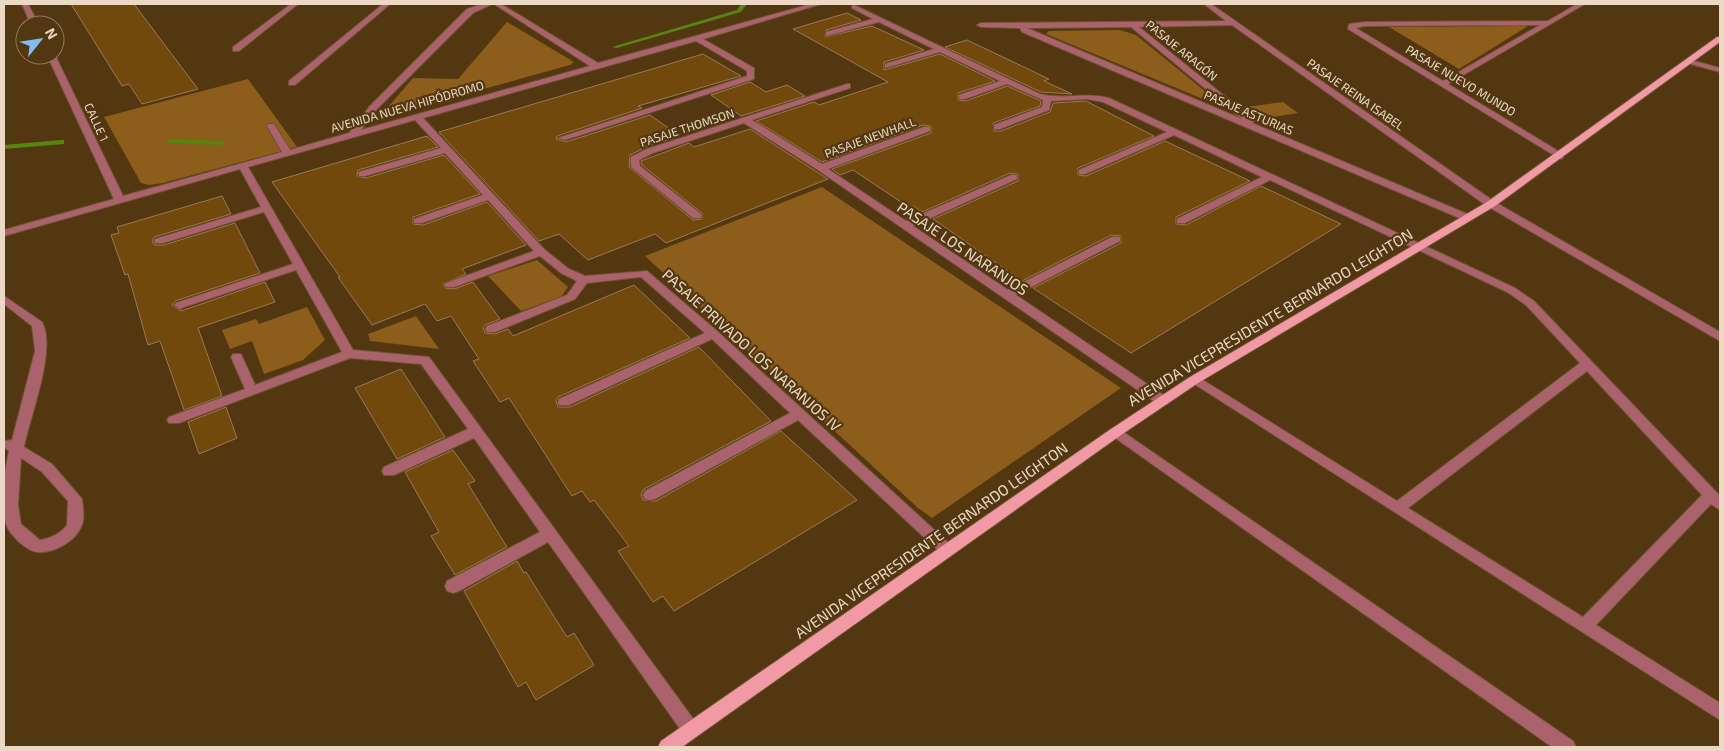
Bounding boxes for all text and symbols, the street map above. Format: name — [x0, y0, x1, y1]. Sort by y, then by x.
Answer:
north arrow — [15, 15, 65, 65]
street label: PASAJE ARAGÓN — [1143, 17, 1221, 83]
text: N — [42, 25, 62, 42]
street label: PASAJE NUEVO MUNDO — [1403, 42, 1519, 118]
street label: PASAJE REINA ISABEL — [1305, 55, 1407, 133]
street label: AVENIDA NUEVA HIPÓDROMO — [329, 77, 485, 135]
street label: PASAJE ASTURIAS — [1202, 87, 1296, 137]
street label: CALLE 1 — [82, 101, 112, 143]
street label: PASAJE THOMSON — [638, 105, 736, 149]
street label: PASAJE NEWHALL — [822, 114, 918, 160]
street label: PASAJE LOS NARANJOS — [894, 197, 1032, 299]
street label: AVENIDA VICEPRESIDENTE BERNARDO LEIGHTON — [1124, 225, 1416, 409]
street label: PASAJE PRIVADO LOS NARANJOS IV — [659, 265, 845, 435]
street label: AVENIDA VICEPRESIDENTE BERNARDO LEIGHTON — [791, 438, 1071, 642]

